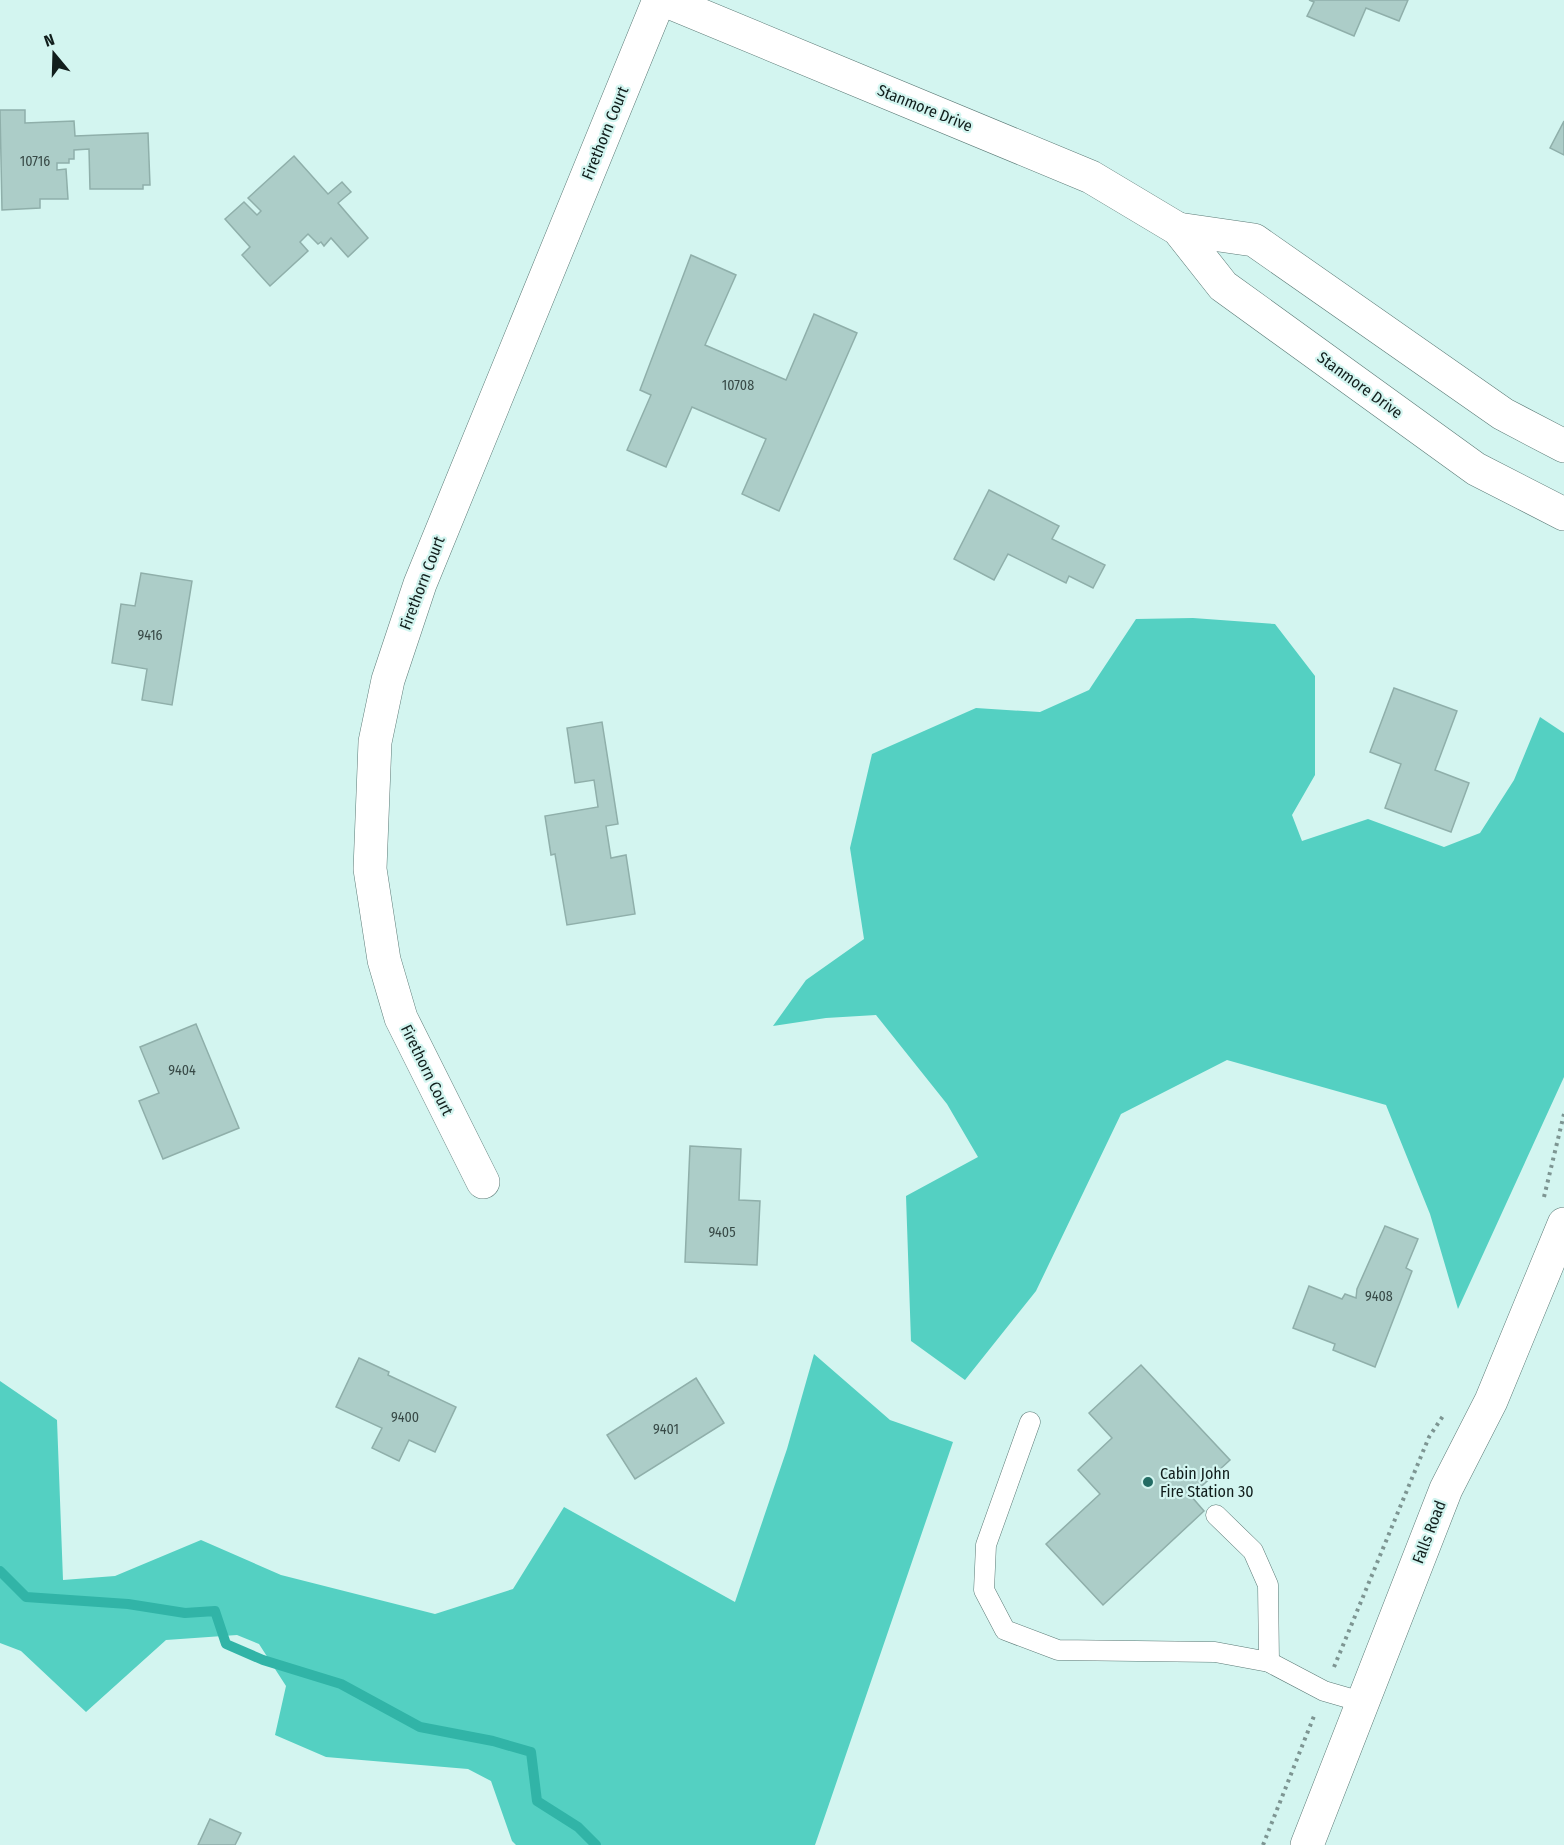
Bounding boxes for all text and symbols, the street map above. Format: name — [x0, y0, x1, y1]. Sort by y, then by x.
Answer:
north arrow — [24, 24, 84, 84]
text: N — [42, 30, 57, 51]
street label: Stanmore Drive — [875, 80, 975, 136]
street label: Firethorn Court — [578, 83, 633, 182]
house number: 10716 — [20, 153, 50, 170]
street label: Stanmore Drive — [1314, 348, 1406, 422]
house number: 10708 — [722, 377, 754, 394]
street label: Firethorn Court — [395, 533, 449, 633]
house number: 9416 — [137, 627, 163, 644]
street label: Firethorn Court — [397, 1021, 458, 1119]
house number: 9404 — [168, 1062, 196, 1079]
house number: 9405 — [708, 1224, 736, 1241]
house number: 9408 — [1365, 1288, 1393, 1305]
house number: 9400 — [391, 1409, 419, 1426]
house number: 9401 — [653, 1421, 679, 1438]
place label: Cabin John Fire Station 30 — [1160, 1464, 1254, 1501]
marker: Cabin John Fire Station 30 — [1141, 1475, 1155, 1489]
street label: Falls Road — [1408, 1498, 1450, 1566]

